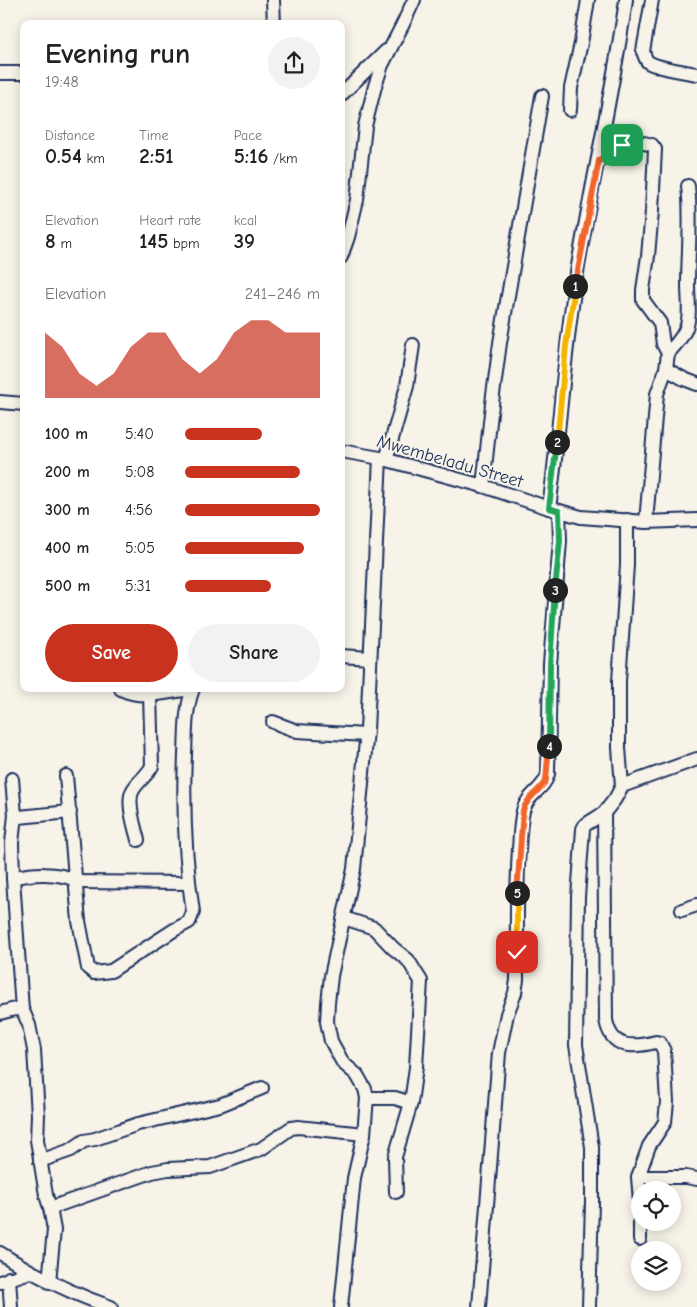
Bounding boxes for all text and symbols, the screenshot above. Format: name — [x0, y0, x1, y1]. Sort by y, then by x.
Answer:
button: share — [268, 37, 320, 89]
text: Evening run — [45, 38, 190, 70]
text: 19:48 — [45, 73, 79, 91]
pin — [601, 124, 643, 166]
text: Distance — [45, 127, 95, 144]
text: Time — [139, 127, 168, 144]
text: Pace — [234, 127, 262, 144]
icon: arrive — [608, 131, 636, 159]
text: 0.54 — [45, 144, 82, 168]
text: 2:51 — [139, 144, 174, 168]
text: 5:16 — [234, 144, 268, 168]
text: km — [82, 150, 105, 167]
text: /km — [268, 150, 298, 167]
text: Elevation — [45, 212, 99, 229]
text: Heart rate — [139, 212, 201, 229]
text: kcal — [234, 212, 257, 229]
text: 8 — [45, 229, 56, 253]
text: 145 — [139, 229, 168, 253]
text: 39 — [234, 229, 255, 253]
text: m — [56, 235, 72, 252]
text: bpm — [168, 235, 200, 252]
pin: 1 — [562, 274, 588, 298]
text: 1 — [573, 278, 578, 295]
text: Elevation — [45, 285, 106, 303]
text: 241–246 m — [245, 285, 320, 303]
text: 100 m — [45, 425, 88, 443]
text: 5:40 — [125, 425, 154, 443]
pin: 2 — [544, 430, 570, 454]
street label: Mwembeladu Street — [374, 431, 526, 493]
text: 2 — [554, 434, 561, 451]
text: 200 m — [45, 463, 90, 481]
text: 5:08 — [125, 463, 155, 481]
text: 300 m — [45, 501, 90, 519]
text: 4:56 — [125, 501, 153, 519]
text: 400 m — [45, 539, 89, 557]
text: 5:05 — [125, 539, 155, 557]
text: 500 m — [45, 577, 90, 595]
text: 5:31 — [125, 577, 151, 595]
pin: 3 — [542, 578, 568, 602]
text: 3 — [552, 582, 559, 599]
button: Save — [45, 624, 178, 682]
button: Share — [188, 624, 320, 682]
pin: 4 — [536, 734, 562, 758]
text: 4 — [546, 738, 553, 755]
pin: 5 — [504, 880, 530, 906]
text: 5 — [514, 885, 521, 902]
pin — [496, 931, 538, 973]
icon: check — [503, 938, 531, 966]
map controls — [631, 1181, 681, 1291]
button: locate — [631, 1181, 681, 1231]
button: layers — [631, 1241, 681, 1291]

